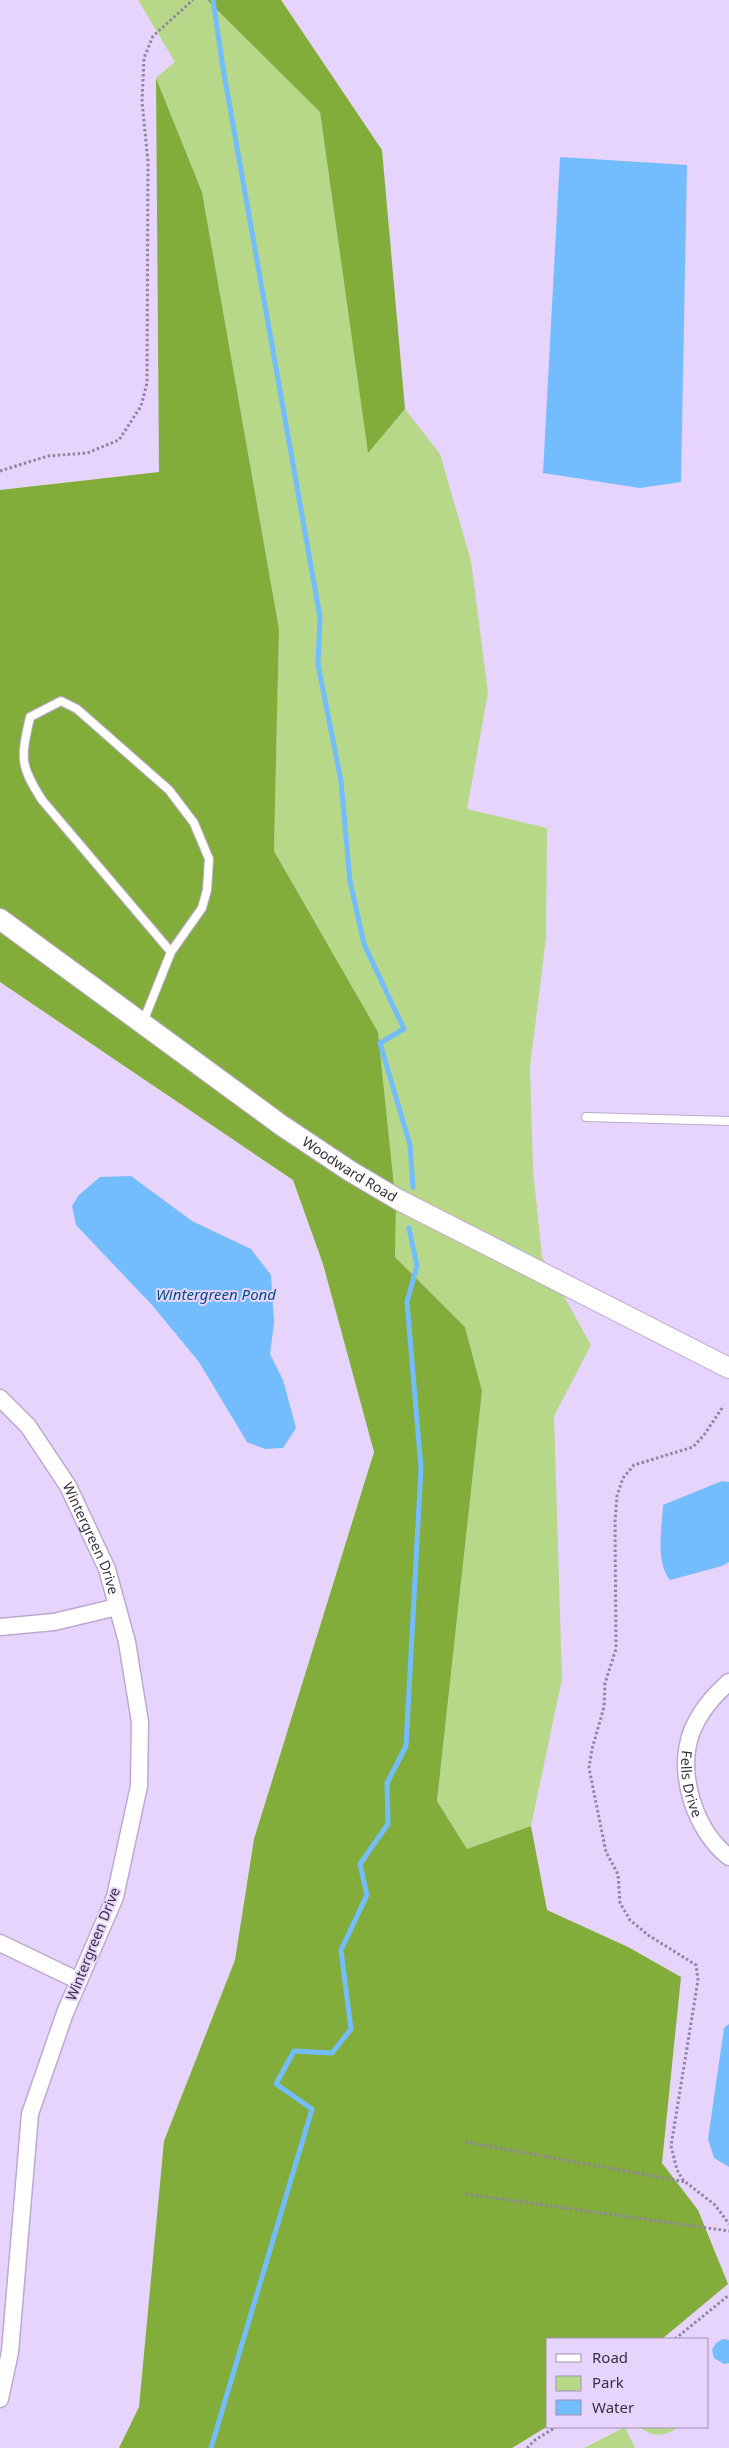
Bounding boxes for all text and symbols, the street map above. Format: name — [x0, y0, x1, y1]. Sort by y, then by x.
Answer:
street label: Woodward Road — [299, 1132, 401, 1206]
water label: Wintergreen Pond — [156, 1284, 276, 1304]
street label: Wintergreen Drive — [59, 1479, 124, 1597]
street label: Fells Drive — [677, 1750, 707, 1820]
street label: Wintergreen Drive — [61, 1884, 124, 2003]
legend — [546, 2338, 709, 2428]
text: Road — [592, 2347, 628, 2367]
text: Park — [592, 2372, 624, 2392]
text: Water — [592, 2397, 634, 2417]

